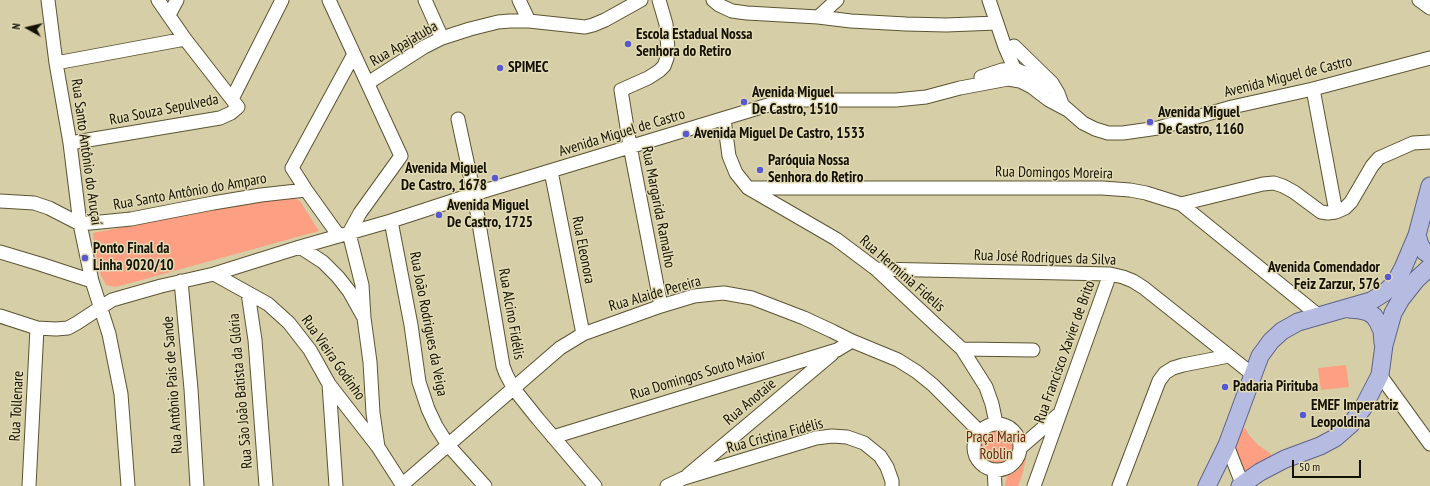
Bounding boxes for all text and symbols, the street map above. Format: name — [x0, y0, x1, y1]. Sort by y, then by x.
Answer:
north arrow — [8, 8, 48, 48]
street label: Rua Apajatuba — [367, 17, 441, 71]
text: N — [9, 22, 23, 30]
place label: Escola Estadual Nossa Senhora do Retiro — [636, 26, 752, 61]
marker: Escola Estadual Nossa Senhora do Retiro — [623, 39, 633, 49]
street label: Avenida Miguel de Castro — [1222, 52, 1354, 102]
place label: SPIMEC — [508, 59, 549, 77]
marker: SPIMEC — [495, 63, 505, 73]
street label: Rua Santo Antônio do Aruçaí — [67, 78, 105, 226]
place label: Avenida Miguel De Castro, 1510 — [752, 84, 838, 119]
street label: Rua Souza Sepulveda — [108, 91, 220, 129]
marker: Avenida Miguel De Castro, 1510 — [739, 97, 749, 107]
place label: Avenida Miguel De Castro, 1160 — [1158, 104, 1244, 139]
street label: Avenida Miguel de Castro — [557, 105, 687, 161]
marker: Avenida Miguel De Castro, 1160 — [1145, 117, 1155, 127]
place label: Avenida Miguel De Castro, 1533 — [694, 125, 865, 143]
marker: Avenida Miguel De Castro, 1533 — [681, 129, 691, 139]
street label: Rua Margarida Ramalho — [637, 145, 679, 269]
place label: Paróquia Nossa Senhora do Retiro — [768, 152, 863, 187]
place label: Avenida Miguel De Castro, 1678 — [401, 160, 487, 195]
street label: Rua Domingos Moreira — [995, 163, 1113, 183]
marker: Paróquia Nossa Senhora do Retiro — [755, 165, 765, 175]
street label: Rua Santo Antônio do Amparo — [112, 170, 268, 214]
marker: Avenida Miguel De Castro, 1678 — [490, 173, 500, 183]
place label: Avenida Miguel De Castro, 1725 — [447, 197, 533, 232]
marker: Avenida Miguel De Castro, 1725 — [434, 210, 444, 220]
street label: Rua Eleonora — [568, 215, 598, 285]
street label: Rua Herminia Fidelis — [856, 232, 948, 316]
place label: Ponto Final da Linha 9020/10 — [93, 240, 174, 275]
street label: Rua José Rodrigues da Silva — [973, 247, 1117, 269]
street label: Rua João Rodrigues da Veiga — [405, 250, 451, 398]
marker: Ponto Final da Linha 9020/10 — [80, 253, 90, 263]
place label: Avenida Comendador Feiz Zarzur, 576 — [1268, 259, 1380, 294]
street label: Rua Alcino Fidélis — [494, 267, 528, 361]
street label: Rua Alaide Pereira — [607, 272, 703, 316]
marker: Avenida Comendador Feiz Zarzur, 576 — [1383, 272, 1393, 282]
street label: Rua Francisco Xavier de Brito — [1031, 278, 1099, 426]
street label: Rua Vieira Godinho — [297, 312, 369, 404]
street label: Rua São João Batista da Glória — [225, 313, 257, 469]
street label: Rua Antônio Pais de Sande — [159, 316, 187, 454]
street label: Rua Domingos Souto Maior — [628, 346, 768, 404]
street label: Rua Tollenare — [6, 370, 28, 442]
street label: Rua Anotaie — [720, 375, 780, 429]
place label: Padaria Pirituba — [1233, 378, 1318, 396]
marker: Padaria Pirituba — [1220, 382, 1230, 392]
place label: EMEF Imperatriz Leopoldina — [1311, 397, 1398, 432]
marker: EMEF Imperatriz Leopoldina — [1298, 410, 1308, 420]
street label: Rua Cristina Fidélis — [725, 414, 825, 458]
park label: Praça Maria Roblin — [966, 429, 1026, 464]
scale bar — [1294, 452, 1363, 478]
text: 50 m — [1299, 459, 1320, 474]

